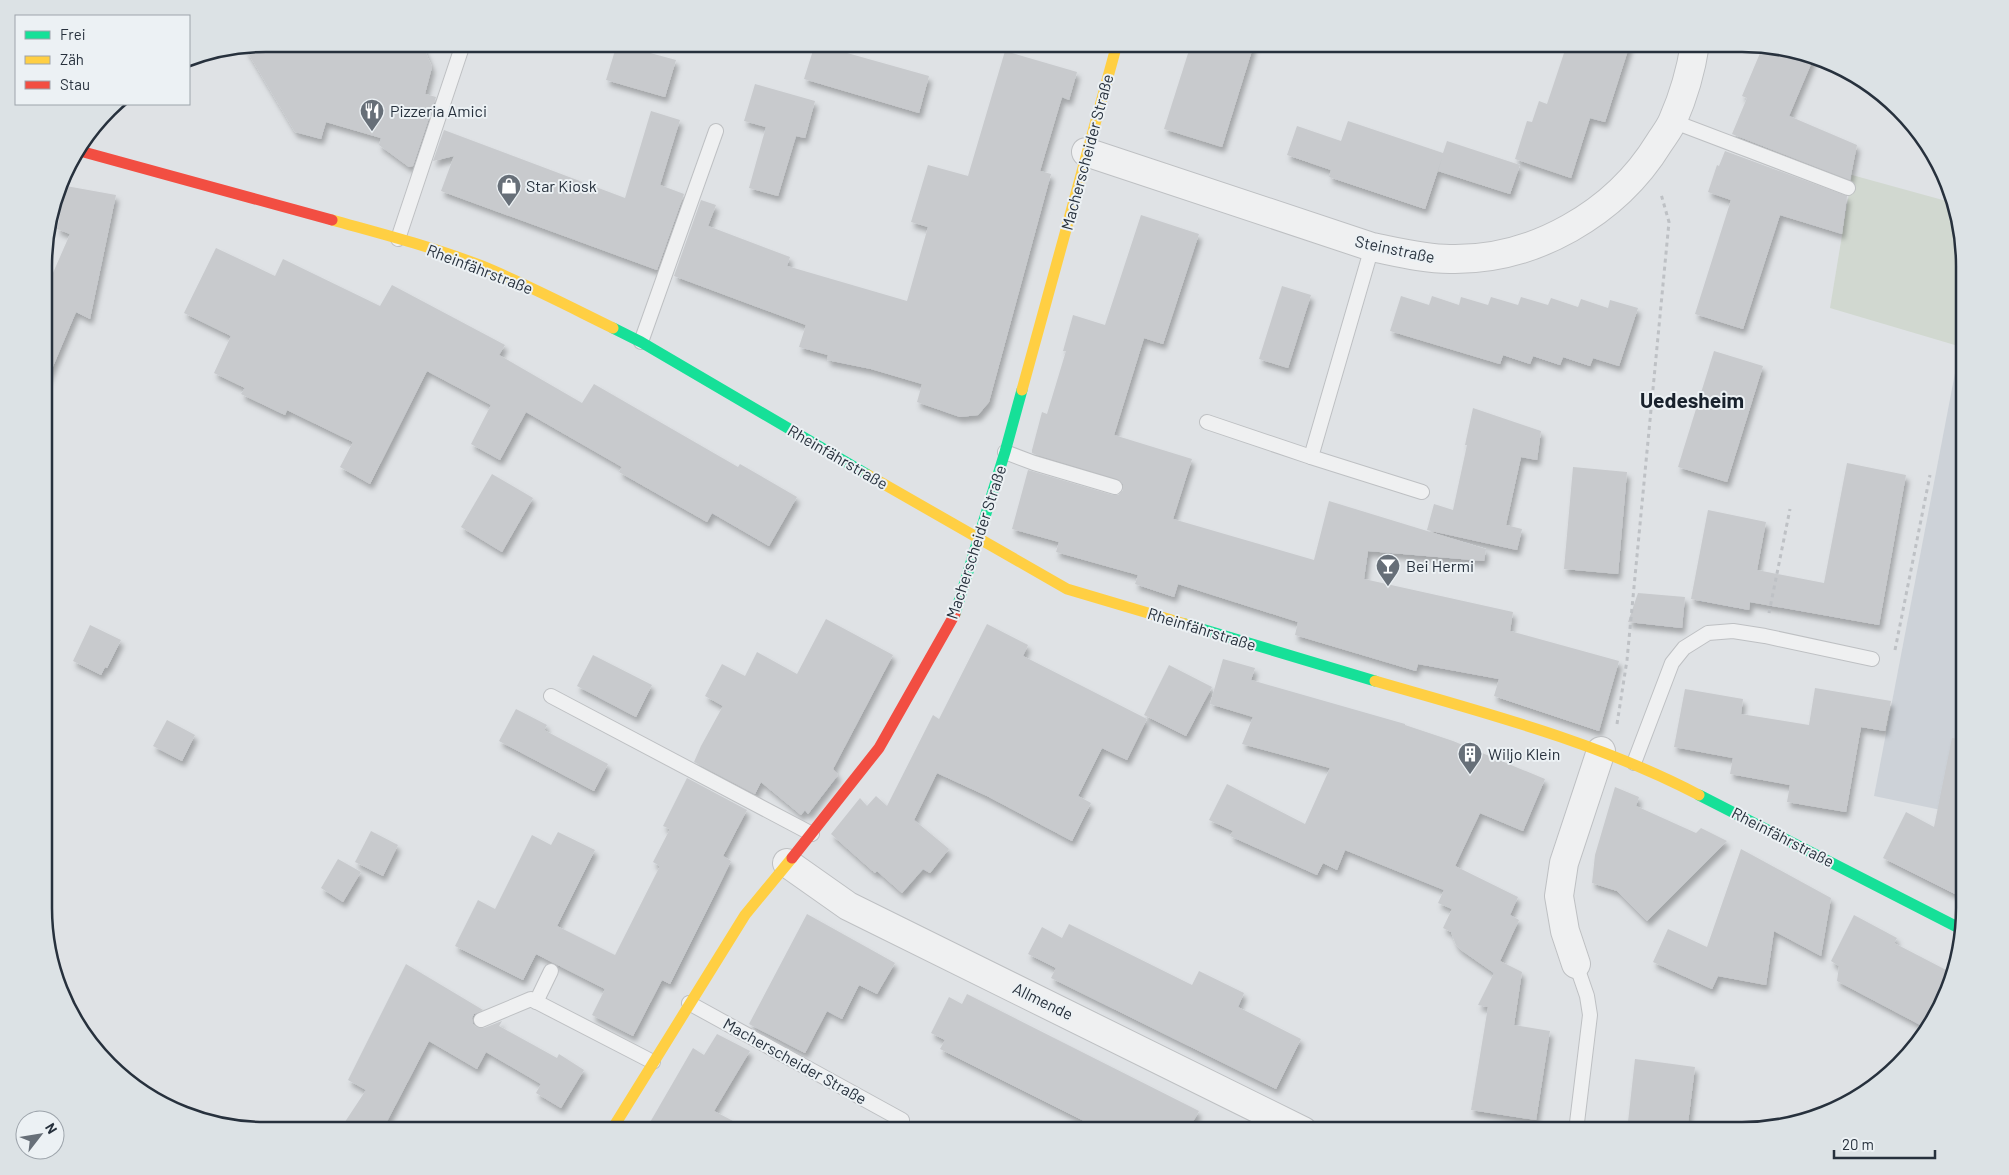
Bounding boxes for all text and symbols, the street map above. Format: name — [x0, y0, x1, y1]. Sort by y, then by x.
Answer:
legend — [15, 15, 190, 105]
text: Frei — [60, 25, 86, 43]
text: Zäh — [60, 50, 84, 68]
street label: Macherscheider Straße — [1057, 72, 1116, 232]
text: Stau — [60, 75, 90, 93]
restaurant icon: Pizzeria Amici — [359, 98, 385, 132]
place label: Pizzeria Amici — [390, 101, 487, 120]
shop icon: Star Kiosk — [496, 173, 522, 207]
place label: Star Kiosk — [526, 176, 597, 195]
street label: Steinstraße — [1353, 231, 1437, 266]
street label: Rheinfährstraße — [424, 240, 536, 298]
district label: Uedesheim — [1640, 387, 1744, 412]
street label: Rheinfährstraße — [785, 420, 892, 493]
street label: Macherscheider Straße — [942, 462, 1009, 621]
bar icon: Bei Hermi — [1375, 553, 1401, 587]
place label: Bei Hermi — [1406, 556, 1474, 575]
street label: Rheinfährstraße — [1146, 603, 1259, 654]
building icon: Wiljo Klein — [1457, 741, 1483, 775]
place label: Wiljo Klein — [1488, 744, 1560, 763]
street label: Rheinfährstraße — [1729, 803, 1838, 871]
street label: Allmende — [1010, 978, 1076, 1023]
street label: Macherscheider Straße — [720, 1013, 870, 1108]
north arrow — [15, 1110, 65, 1160]
text: N — [42, 1120, 61, 1136]
scale bar — [1834, 1128, 1935, 1160]
text: 20 m — [1842, 1135, 1874, 1153]

